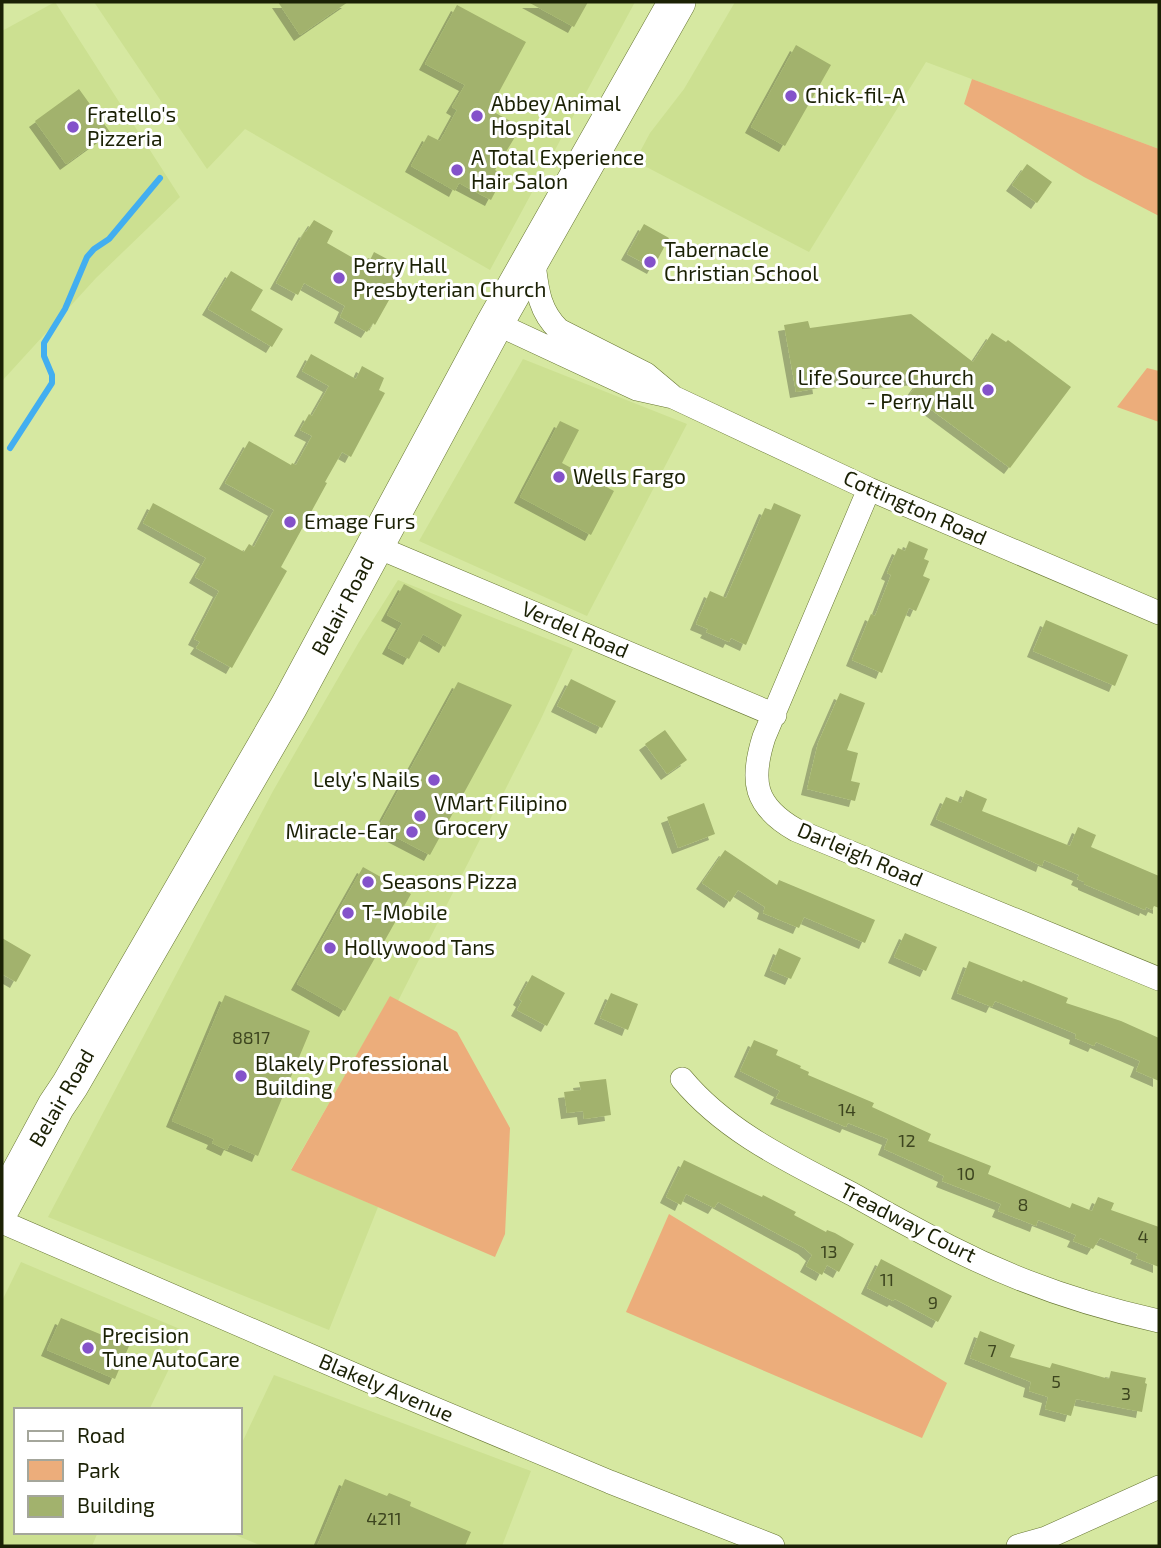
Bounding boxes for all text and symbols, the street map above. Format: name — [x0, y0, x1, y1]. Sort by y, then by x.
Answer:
place label: Chick-fil-A — [805, 82, 905, 107]
marker: Chick-fil-A — [783, 88, 799, 104]
place label: Abbey Animal Hospital — [491, 90, 621, 139]
place label: Fratello's Pizzeria — [87, 101, 176, 150]
marker: Abbey Animal Hospital — [469, 108, 485, 124]
marker: Fratello's Pizzeria — [65, 119, 81, 135]
place label: A Total Experience Hair Salon — [471, 144, 644, 193]
marker: A Total Experience Hair Salon — [449, 162, 465, 178]
place label: Tabernacle Christian School — [664, 236, 819, 285]
place label: Perry Hall Presbyterian Church — [353, 252, 547, 301]
marker: Tabernacle Christian School — [642, 254, 658, 270]
marker: Perry Hall Presbyterian Church — [331, 270, 347, 286]
place label: Life Source Church - Perry Hall — [798, 364, 975, 413]
marker: Life Source Church - Perry Hall — [980, 382, 996, 398]
place label: Wells Fargo — [573, 463, 686, 488]
street label: Cottington Road — [840, 464, 991, 549]
marker: Wells Fargo — [551, 469, 567, 485]
place label: Emage Furs — [304, 508, 415, 533]
marker: Emage Furs — [282, 514, 298, 530]
street label: Belair Road — [305, 552, 378, 659]
street label: Verdel Road — [518, 595, 633, 662]
place label: Lely’s Nails — [313, 766, 420, 791]
marker: Lely’s Nails — [426, 772, 442, 788]
place label: VMart Filipino Grocery — [434, 790, 567, 839]
marker: VMart Filipino Grocery — [412, 808, 428, 824]
street label: Darleigh Road — [794, 816, 927, 891]
place label: Miracle-Ear — [286, 818, 399, 843]
marker: Miracle-Ear — [404, 824, 420, 840]
place label: Seasons Pizza — [382, 868, 517, 893]
marker: Seasons Pizza — [360, 874, 376, 890]
place label: T-Mobile — [362, 899, 448, 924]
marker: T-Mobile — [340, 905, 356, 921]
place label: Hollywood Tans — [344, 934, 495, 959]
marker: Hollywood Tans — [322, 940, 338, 956]
house number: 8817 — [232, 1026, 270, 1048]
street label: Belair Road — [23, 1044, 99, 1150]
place label: Blakely Professional Building — [255, 1050, 449, 1099]
marker: Blakely Professional Building — [233, 1068, 249, 1084]
house number: 14 — [838, 1098, 856, 1120]
house number: 12 — [898, 1129, 916, 1151]
house number: 10 — [957, 1162, 975, 1184]
street label: Treadway Court — [836, 1177, 981, 1267]
house number: 8 — [1018, 1193, 1028, 1215]
house number: 4 — [1137, 1225, 1149, 1247]
house number: 13 — [820, 1240, 838, 1262]
house number: 11 — [880, 1268, 894, 1290]
house number: 9 — [928, 1291, 938, 1313]
place label: Precision Tune AutoCare — [102, 1322, 240, 1371]
house number: 7 — [987, 1339, 997, 1361]
marker: Precision Tune AutoCare — [80, 1340, 96, 1356]
street label: Blakely Avenue — [316, 1347, 457, 1426]
house number: 5 — [1051, 1370, 1061, 1392]
house number: 3 — [1121, 1382, 1131, 1404]
legend — [14, 1408, 242, 1534]
text: Road — [77, 1422, 125, 1447]
text: Park — [77, 1457, 120, 1482]
text: Building — [77, 1492, 155, 1517]
house number: 4211 — [366, 1507, 402, 1529]

